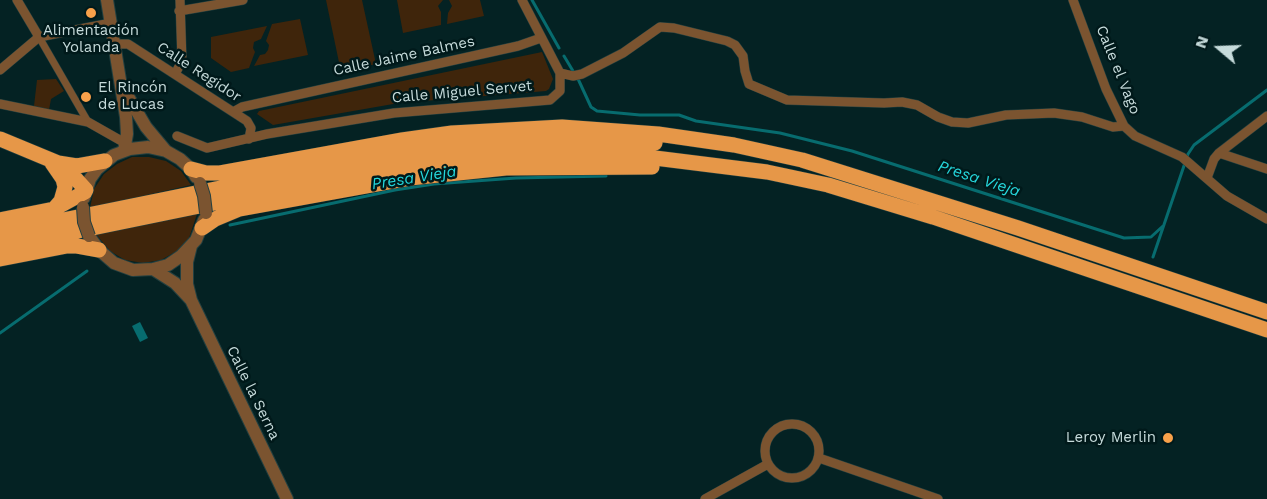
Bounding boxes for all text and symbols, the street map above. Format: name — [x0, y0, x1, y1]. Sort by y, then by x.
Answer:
marker: Alimentación Yolanda — [84, 6, 98, 20]
north arrow — [1189, 18, 1249, 78]
place label: Alimentación Yolanda — [43, 22, 139, 57]
street label: Calle el Vago — [1092, 23, 1144, 117]
street label: Calle Jaime Balmes — [332, 32, 476, 80]
text: N — [1191, 33, 1212, 51]
street label: Calle Regidor — [154, 38, 244, 106]
street label: Calle Miguel Servet — [391, 77, 533, 107]
place label: El Rincón de Lucas — [98, 79, 167, 114]
marker: El Rincón de Lucas — [79, 90, 93, 104]
water label: Presa Vieja — [935, 157, 1023, 201]
water label: Presa Vieja — [370, 162, 458, 194]
street label: Calle la Serna — [223, 343, 283, 443]
place label: Leroy Merlin — [1066, 429, 1156, 447]
marker: Leroy Merlin — [1161, 431, 1175, 445]

